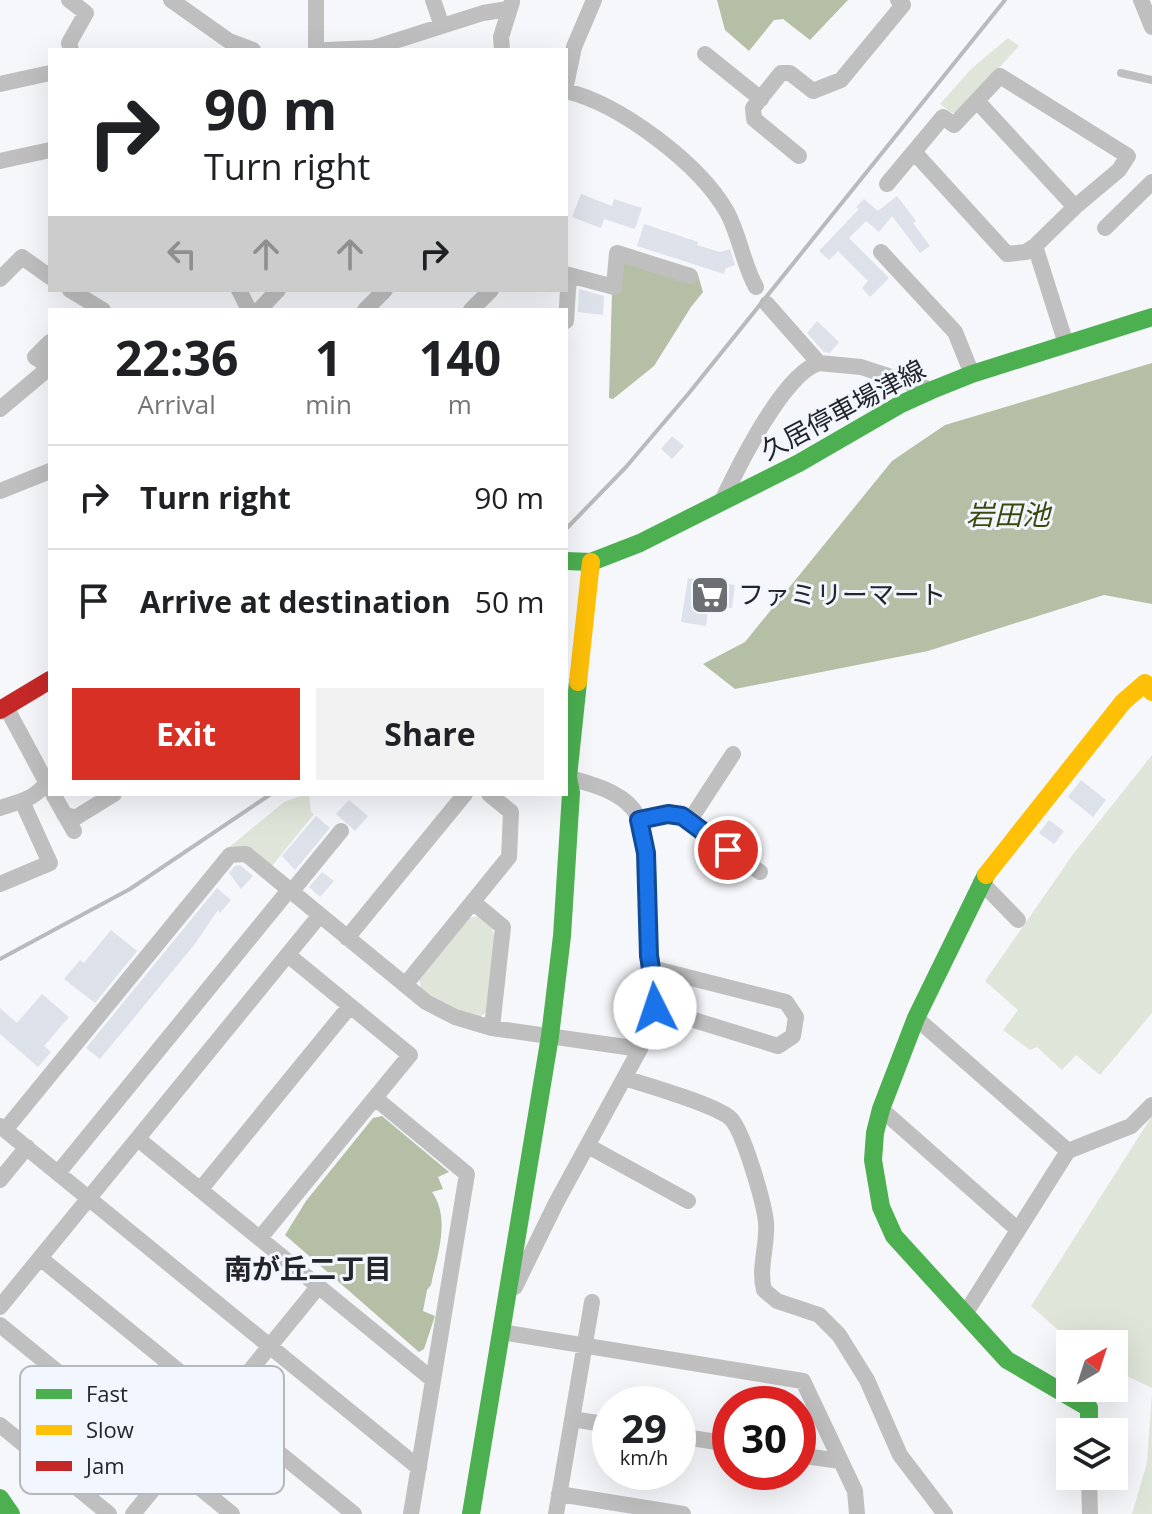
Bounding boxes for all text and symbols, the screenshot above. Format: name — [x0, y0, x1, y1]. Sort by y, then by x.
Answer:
text: 90 m — [204, 70, 338, 146]
icon: right — [72, 80, 176, 184]
text: Turn right — [204, 142, 370, 191]
icon: left — [160, 232, 204, 276]
icon: ahead — [244, 232, 288, 276]
icon: ahead — [328, 232, 372, 276]
icon: right — [412, 232, 456, 276]
text: 22:36 — [115, 325, 238, 390]
text: 1 — [315, 325, 342, 390]
text: 140 — [419, 325, 501, 390]
street label: 久居停車場津線 — [754, 350, 931, 468]
text: Arrival — [137, 386, 216, 422]
text: min — [305, 386, 352, 422]
text: m — [448, 386, 472, 422]
icon: right — [72, 475, 116, 519]
text: Turn right — [140, 477, 291, 518]
text: 90 m — [474, 477, 544, 518]
water label: 岩田池 — [966, 495, 1053, 533]
supermarket icon: ファミリーマート — [689, 574, 731, 616]
place label: ファミリーマート — [738, 576, 946, 612]
icon: arrive — [72, 579, 116, 623]
text: Arrive at destination — [140, 581, 451, 622]
text: 50 m — [475, 581, 545, 622]
button: Exit — [72, 688, 300, 780]
button: Share — [316, 688, 544, 780]
pin — [694, 816, 762, 884]
icon: arrive — [706, 828, 750, 872]
position arrow — [613, 966, 697, 1050]
district label: 南が丘二丁目 — [224, 1249, 392, 1287]
north arrow — [1056, 1330, 1128, 1402]
map controls — [1056, 1330, 1128, 1490]
legend — [20, 1366, 284, 1494]
text: Fast — [86, 1378, 128, 1408]
speed limit sign: 30 — [712, 1386, 816, 1490]
text: 29 — [621, 1400, 667, 1455]
text: Slow — [86, 1414, 134, 1444]
button: layers — [1056, 1418, 1128, 1490]
text: km/h — [620, 1444, 668, 1471]
text: Jam — [84, 1450, 125, 1480]

